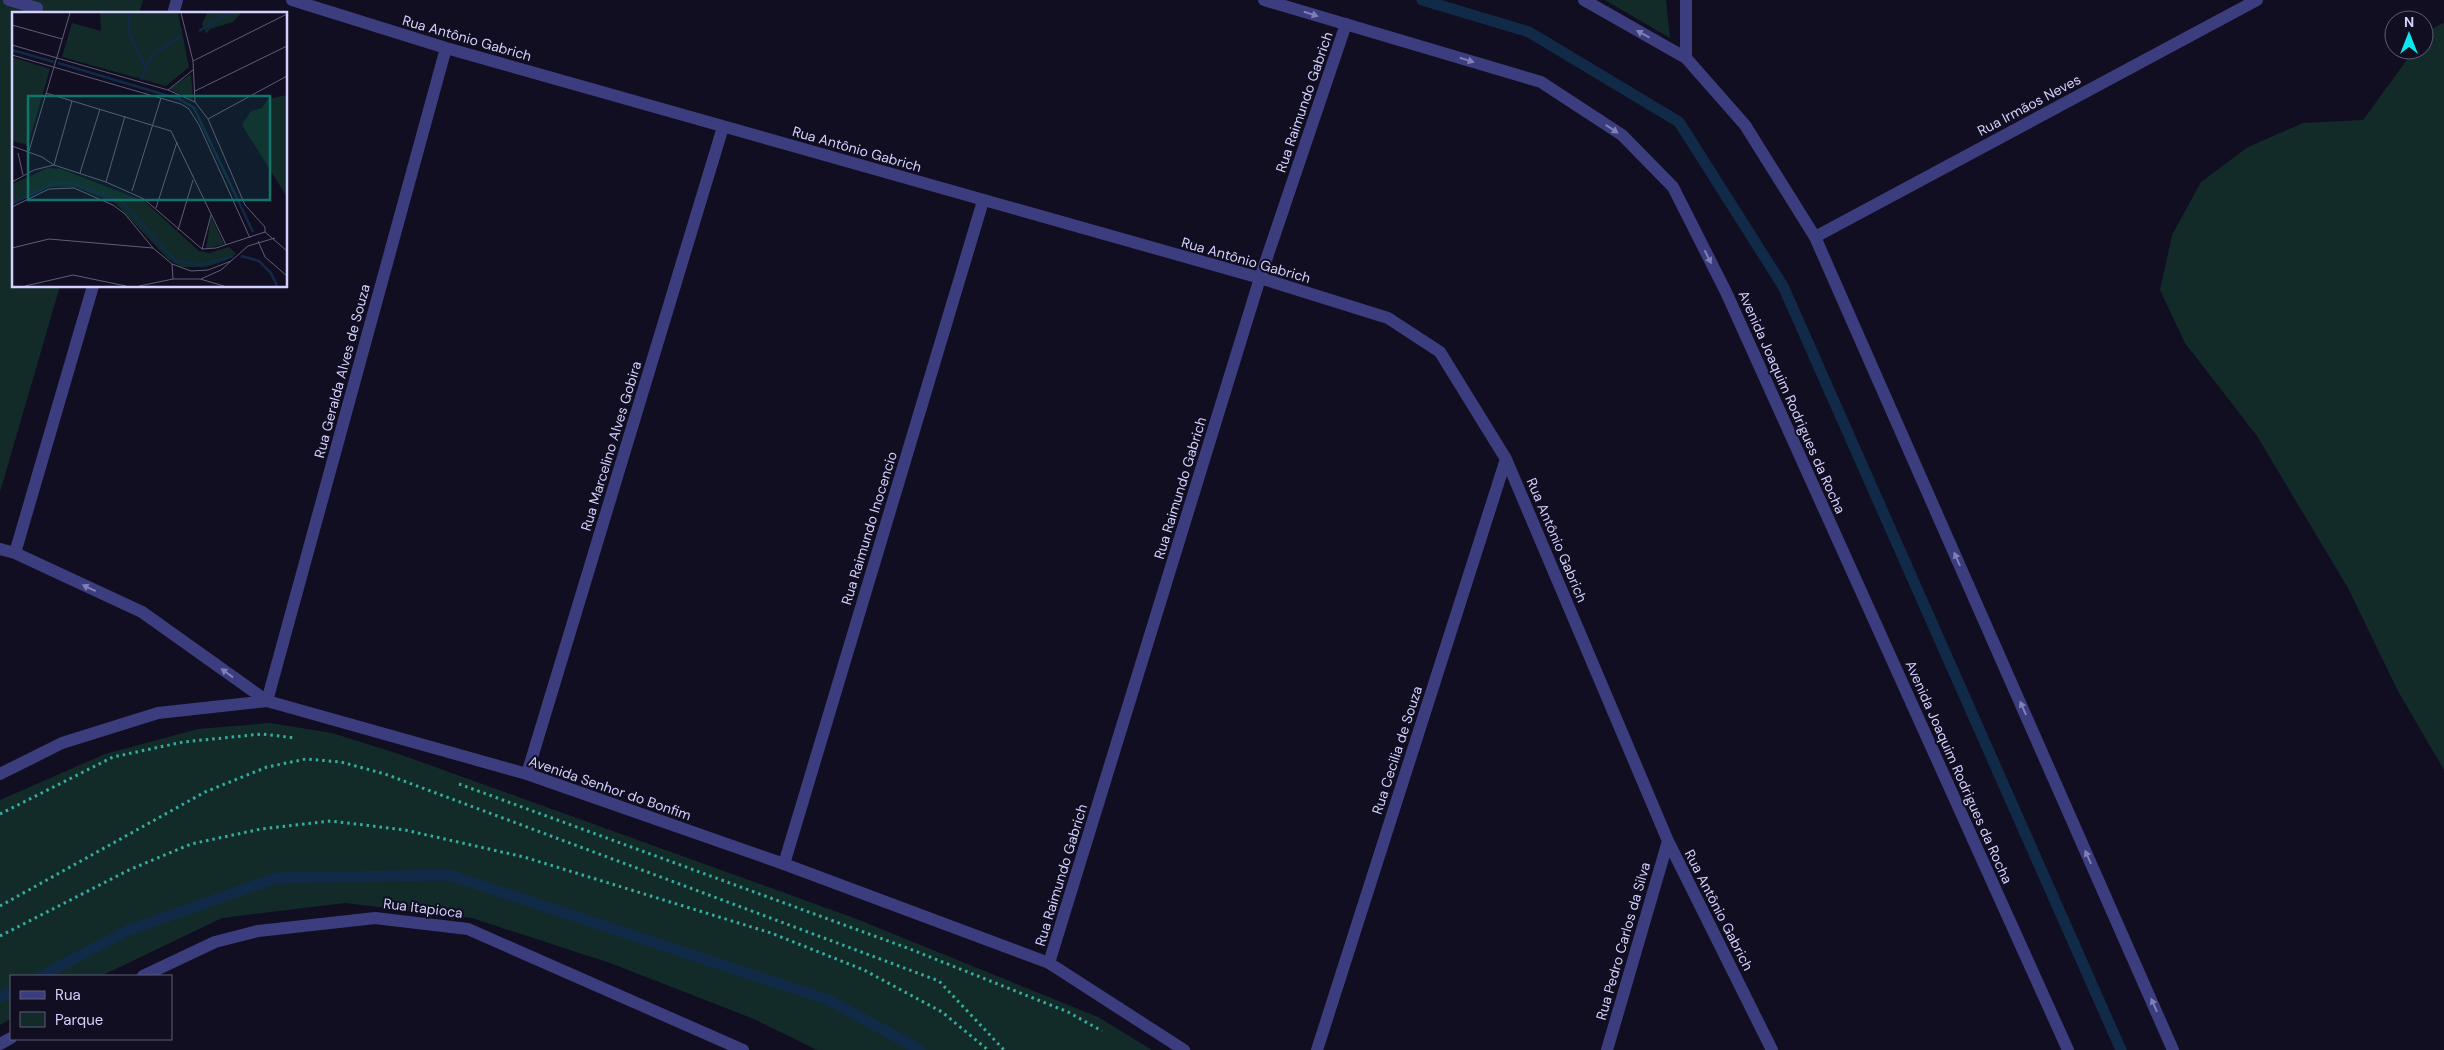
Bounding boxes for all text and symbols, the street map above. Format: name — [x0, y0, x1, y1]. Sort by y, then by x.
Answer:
one-way arrow — [1304, 10, 1319, 18]
north arrow — [2384, 10, 2434, 60]
street label: Rua Antônio Gabrich — [400, 11, 534, 65]
inset map — [12, 12, 288, 288]
text: N — [2404, 13, 2414, 31]
street label: Rua Raimundo Gabrich — [1271, 29, 1337, 175]
one-way arrow — [1637, 29, 1650, 38]
one-way arrow — [1459, 57, 1474, 65]
street label: Rua Irmãos Neves — [1974, 70, 2084, 140]
street label: Rua Antônio Gabrich — [790, 122, 924, 176]
one-way arrow — [1606, 124, 1619, 133]
street label: Rua Antônio Gabrich — [1179, 233, 1313, 287]
one-way arrow — [1704, 250, 1712, 264]
street label: Rua Geralda Alves de Souza — [310, 282, 374, 460]
street label: Avenida Joaquim Rodrigues da Rocha — [1734, 288, 1850, 516]
street label: Rua Marcelino Alves Gobira — [577, 359, 645, 533]
street label: Rua Raimundo Gabrich — [1150, 415, 1210, 561]
street label: Rua Raimundo Inocencio — [837, 449, 901, 607]
street label: Rua Antônio Gabrich — [1523, 475, 1591, 605]
one-way arrow — [1953, 552, 1961, 566]
one-way arrow — [82, 583, 97, 592]
street label: Avenida Joaquim Rodrigues da Rocha — [1901, 658, 2017, 886]
one-way arrow — [220, 668, 234, 678]
street label: Rua Cecilia de Souza — [1368, 684, 1426, 816]
one-way arrow — [2018, 701, 2026, 715]
street label: Avenida Senhor do Bonfim — [527, 752, 693, 824]
street label: Rua Raimundo Gabrich — [1031, 802, 1091, 948]
street label: Rua Antônio Gabrich — [1681, 846, 1757, 974]
one-way arrow — [2084, 850, 2092, 864]
street label: Rua Pedro Carlos da Silva — [1592, 860, 1654, 1022]
street label: Rua Itapioca — [382, 894, 464, 922]
legend — [10, 975, 172, 1040]
text: Rua — [55, 985, 81, 1005]
one-way arrow — [2149, 998, 2157, 1012]
text: Parque — [55, 1010, 103, 1030]

